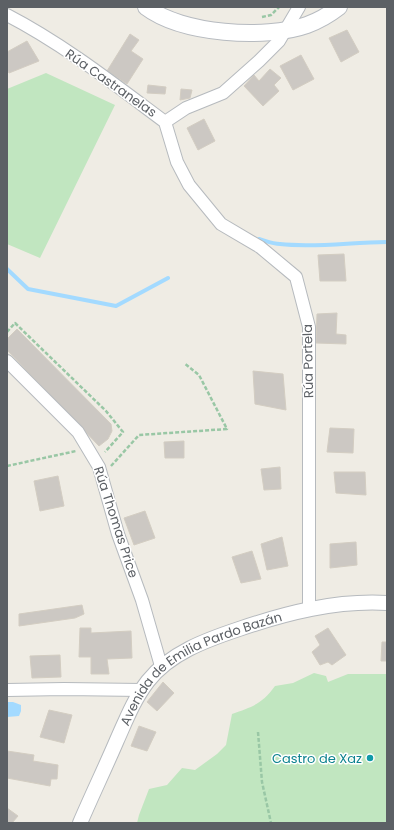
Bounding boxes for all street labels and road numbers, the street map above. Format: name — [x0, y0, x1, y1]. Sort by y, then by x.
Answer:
street label: Rúa Castranelas — [61, 44, 161, 122]
street label: Rúa Portela — [298, 324, 318, 398]
street label: Rúa Thomas Price — [89, 464, 143, 580]
street label: Avenida de Emilia Pardo Bazán — [115, 607, 284, 729]

